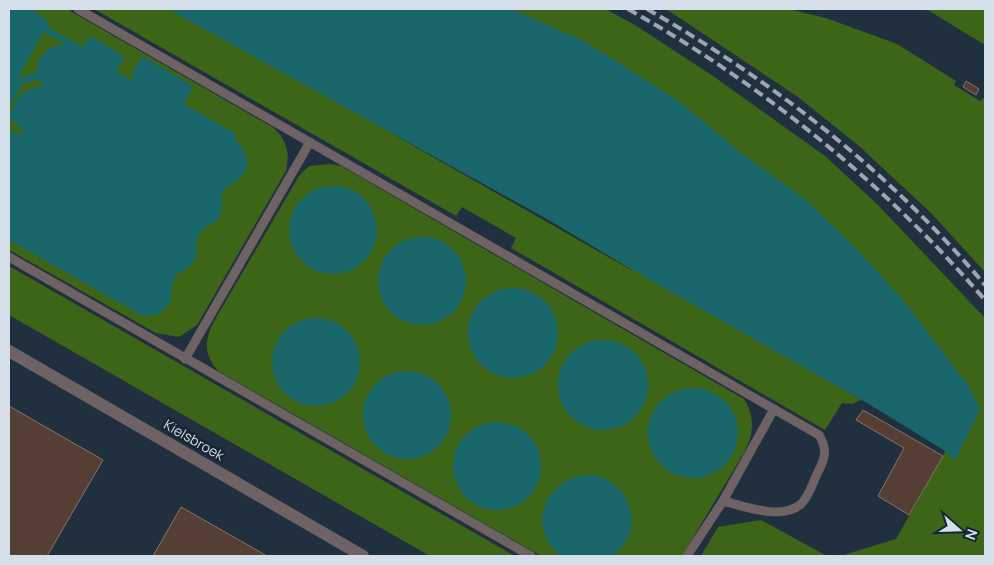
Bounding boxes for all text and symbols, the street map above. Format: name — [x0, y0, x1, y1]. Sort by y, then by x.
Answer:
street label: Kielsbroek — [160, 415, 229, 465]
north arrow — [934, 505, 984, 555]
text: N — [961, 527, 982, 543]

